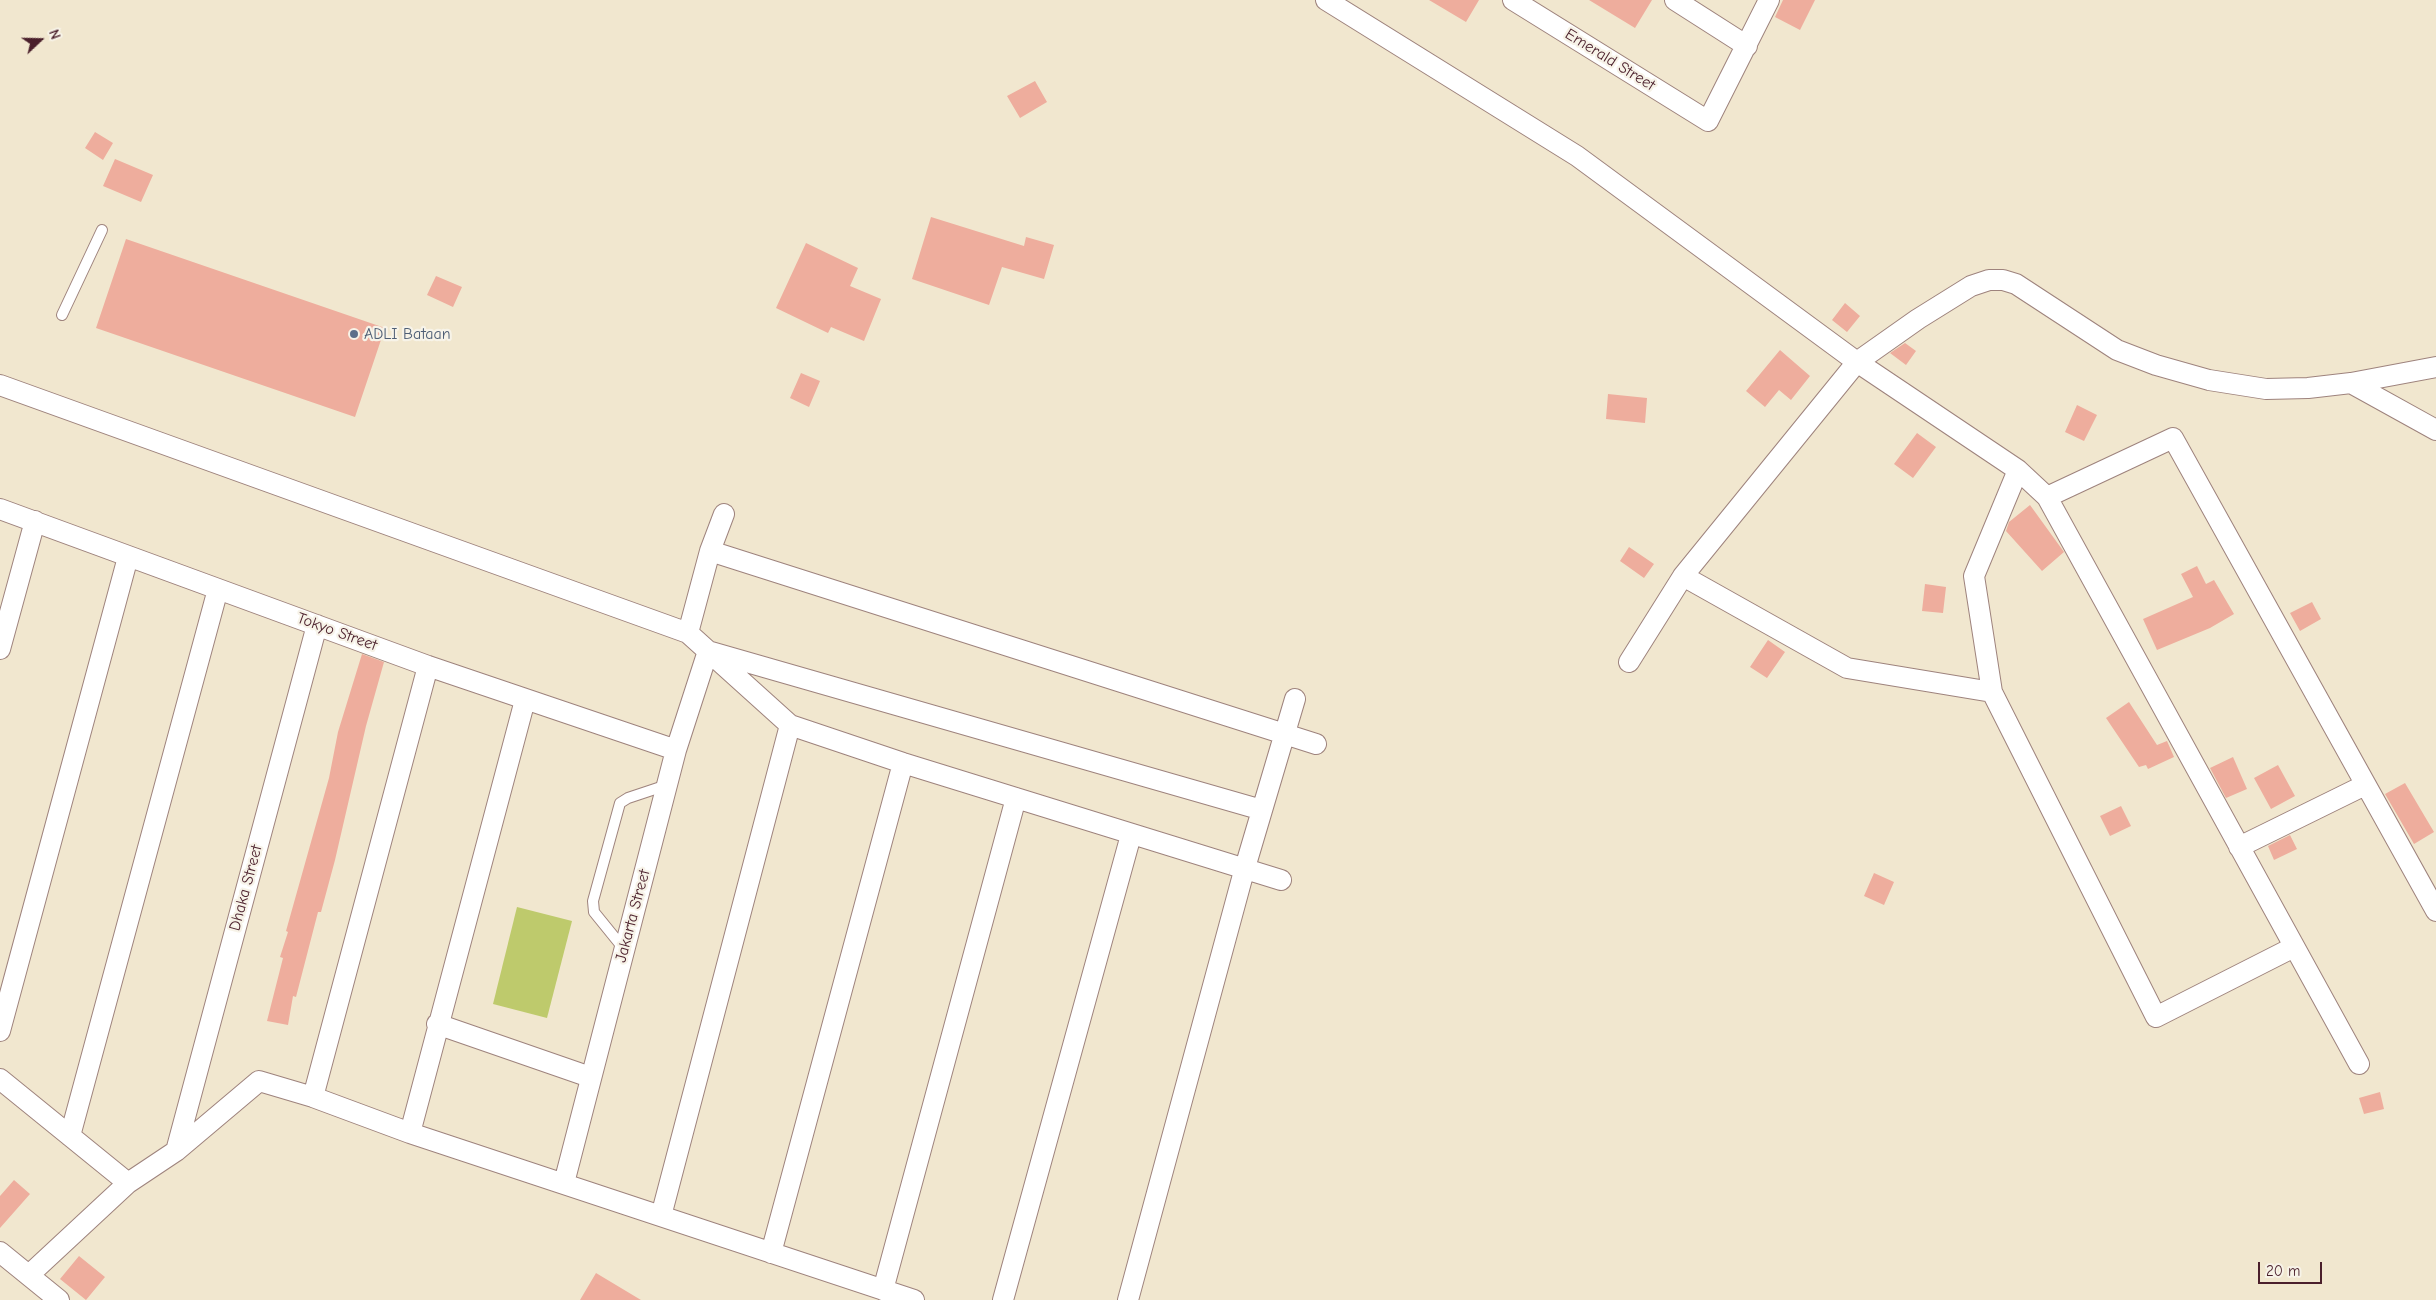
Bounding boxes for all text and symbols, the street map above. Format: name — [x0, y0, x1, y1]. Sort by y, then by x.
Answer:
north arrow — [15, 15, 65, 65]
street label: Emerald Street — [1561, 25, 1659, 95]
text: N — [45, 27, 64, 42]
place label: ADLI Bataan — [364, 324, 451, 344]
marker: ADLI Bataan — [348, 328, 360, 340]
street label: Tokyo Street — [294, 609, 380, 655]
street label: Dhaka Street — [225, 843, 267, 933]
street label: Jakarta Street — [611, 867, 655, 965]
scale bar — [2261, 1252, 2325, 1284]
text: 20 m — [2266, 1262, 2300, 1280]

